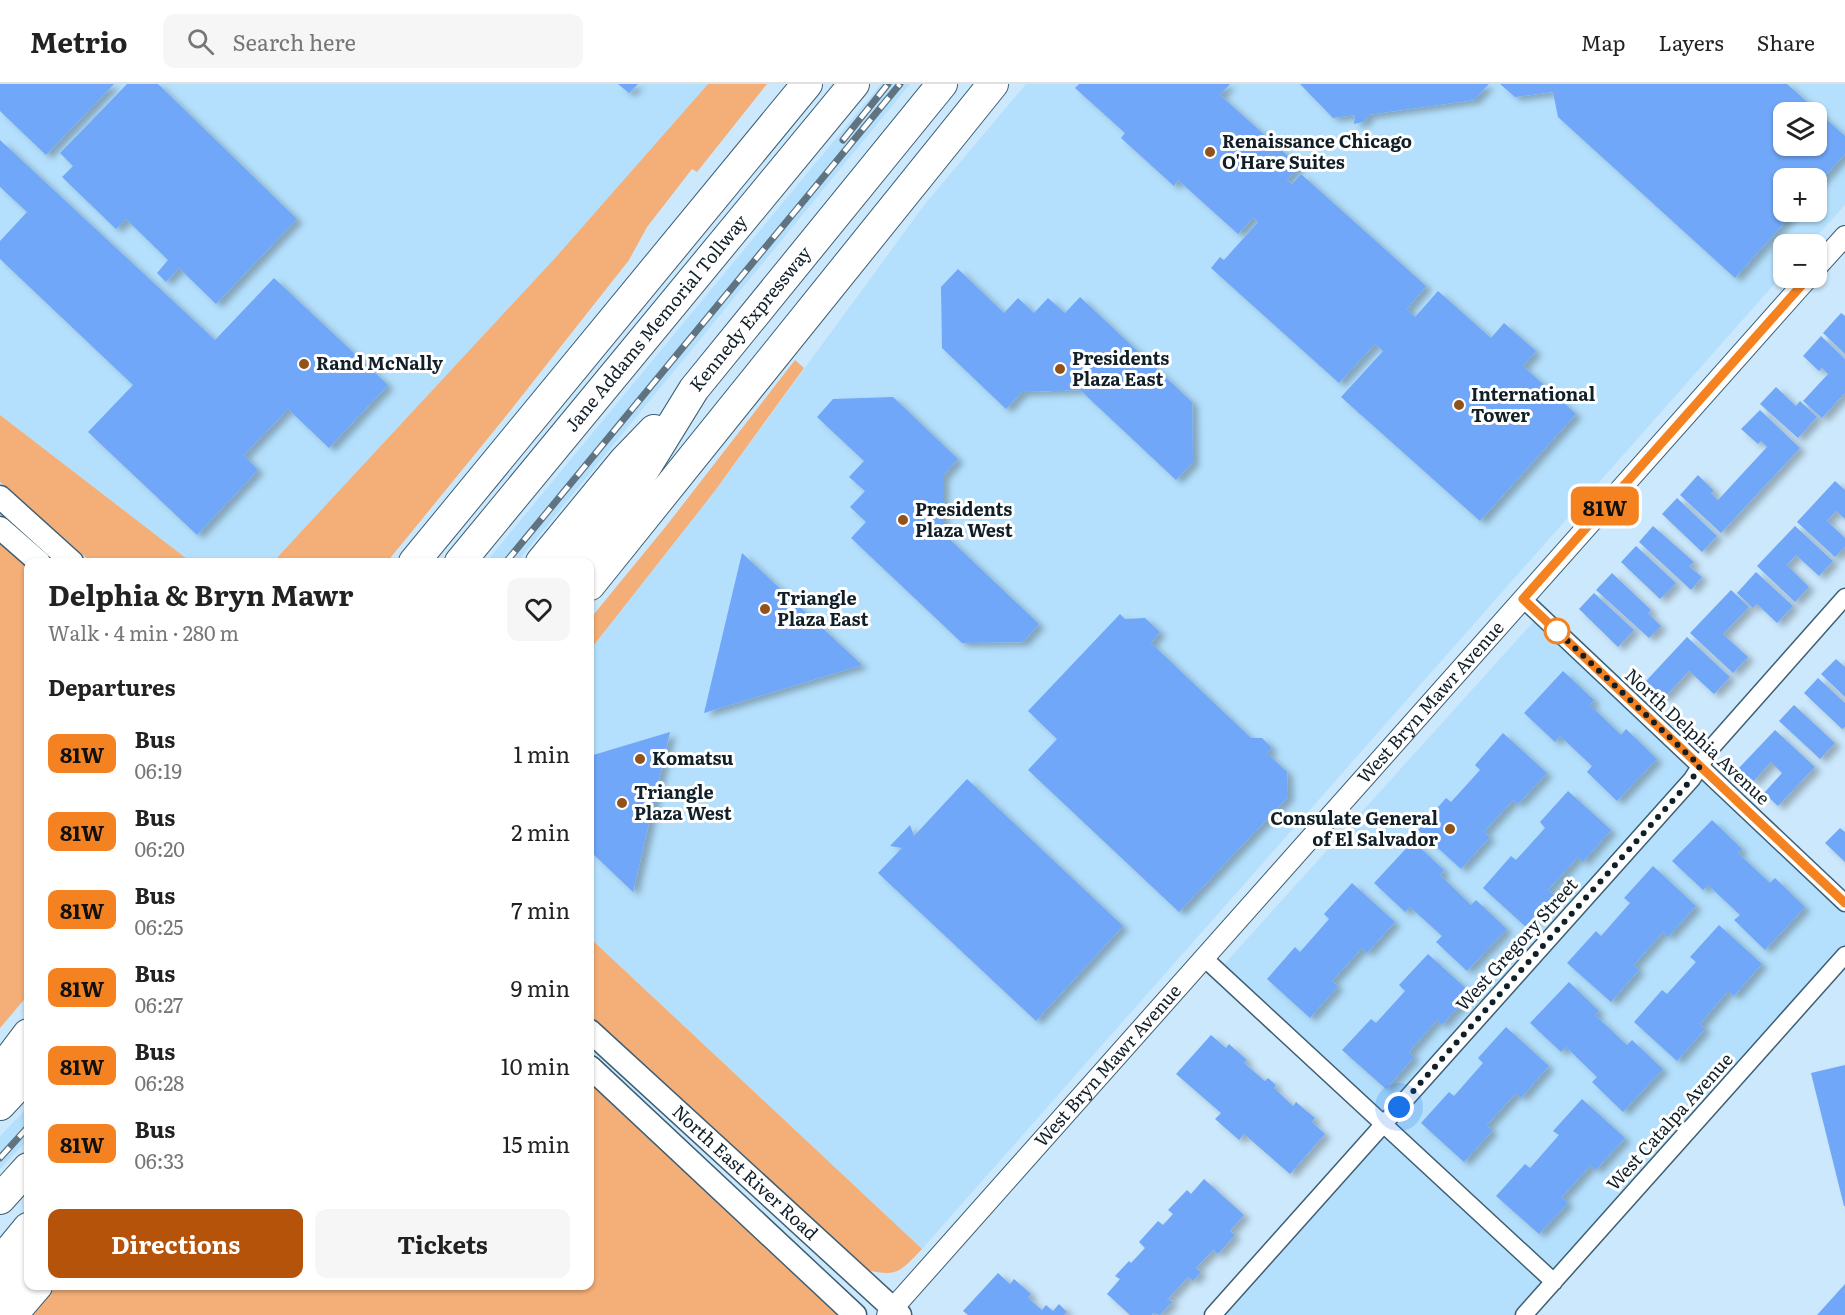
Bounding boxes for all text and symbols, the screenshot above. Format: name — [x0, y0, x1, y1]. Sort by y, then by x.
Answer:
search box — [163, 14, 583, 68]
text: Metrio — [30, 20, 127, 62]
icon: search — [184, 25, 217, 58]
text: Search here — [232, 25, 356, 58]
text: Map — [1581, 26, 1626, 57]
text: Layers — [1659, 26, 1724, 57]
text: Share — [1757, 26, 1815, 57]
map controls — [1773, 102, 1827, 288]
button: layers — [1773, 102, 1827, 156]
place label: Renaissance Chicago O'Hare Suites — [1222, 127, 1412, 175]
marker: Renaissance Chicago O'Hare Suites — [1203, 145, 1217, 159]
button: + — [1773, 168, 1827, 222]
street label: Jane Addams Memorial Tollway — [558, 208, 753, 437]
button: − — [1773, 234, 1827, 288]
street label: Kennedy Expressway — [682, 239, 817, 397]
place label: Presidents Plaza East — [1072, 344, 1169, 392]
place label: Rand McNally — [316, 349, 443, 376]
marker: Rand McNally — [297, 357, 311, 371]
marker: Presidents Plaza East — [1053, 362, 1067, 376]
place label: International Tower — [1471, 380, 1596, 428]
marker: International Tower — [1452, 398, 1466, 412]
line badge: 81W — [1570, 486, 1640, 526]
text: 81W — [1583, 491, 1627, 522]
place label: Presidents Plaza West — [915, 495, 1013, 543]
marker: Presidents Plaza West — [896, 513, 910, 527]
text: Delphia & Bryn Mawr — [48, 573, 353, 615]
button: heart — [507, 578, 570, 641]
place label: Triangle Plaza East — [777, 584, 868, 632]
marker: Triangle Plaza East — [758, 602, 772, 616]
street label: West Bryn Mawr Avenue — [1350, 614, 1510, 789]
text: Walk · 4 min · 280 m — [48, 617, 239, 647]
unlabelled marker — [1544, 618, 1570, 644]
street label: North Delphia Avenue — [1619, 661, 1777, 811]
text: Departures — [48, 670, 175, 703]
text: Bus — [134, 722, 175, 755]
text: 1 min — [513, 737, 570, 770]
text: 81W — [60, 738, 104, 769]
place label: Komatsu — [652, 744, 733, 771]
marker: Komatsu — [633, 752, 647, 766]
text: 06:19 — [134, 755, 182, 785]
place label: Triangle Plaza West — [634, 778, 732, 826]
marker: Triangle Plaza West — [615, 796, 629, 810]
text: Bus — [134, 800, 175, 833]
place label: Consulate General of El Salvador — [1270, 804, 1438, 852]
text: 2 min — [511, 815, 570, 848]
text: 81W — [60, 816, 104, 847]
marker: Consulate General of El Salvador — [1443, 822, 1457, 836]
text: 06:20 — [134, 833, 185, 863]
street label: West Gregory Street — [1449, 871, 1584, 1017]
text: Bus — [134, 878, 175, 911]
text: 7 min — [511, 893, 570, 926]
text: 81W — [60, 894, 104, 925]
text: 06:25 — [134, 911, 183, 941]
text: Bus — [134, 956, 175, 989]
text: 9 min — [511, 971, 570, 1004]
text: 81W — [60, 972, 104, 1003]
street label: West Bryn Mawr Avenue — [1027, 978, 1187, 1152]
text: 06:27 — [134, 989, 183, 1019]
text: Bus — [134, 1034, 175, 1067]
street label: West Catalpa Avenue — [1599, 1046, 1738, 1196]
text: 10 min — [501, 1049, 570, 1082]
text: 81W — [60, 1050, 104, 1081]
text: 06:28 — [134, 1067, 184, 1097]
your location — [1384, 1092, 1414, 1122]
street label: North East River Road — [667, 1098, 825, 1246]
text: Bus — [134, 1112, 175, 1145]
text: 15 min — [502, 1127, 570, 1160]
text: 81W — [60, 1128, 104, 1159]
text: 06:33 — [134, 1145, 184, 1175]
button: Directions — [48, 1209, 303, 1278]
button: Tickets — [315, 1209, 570, 1278]

